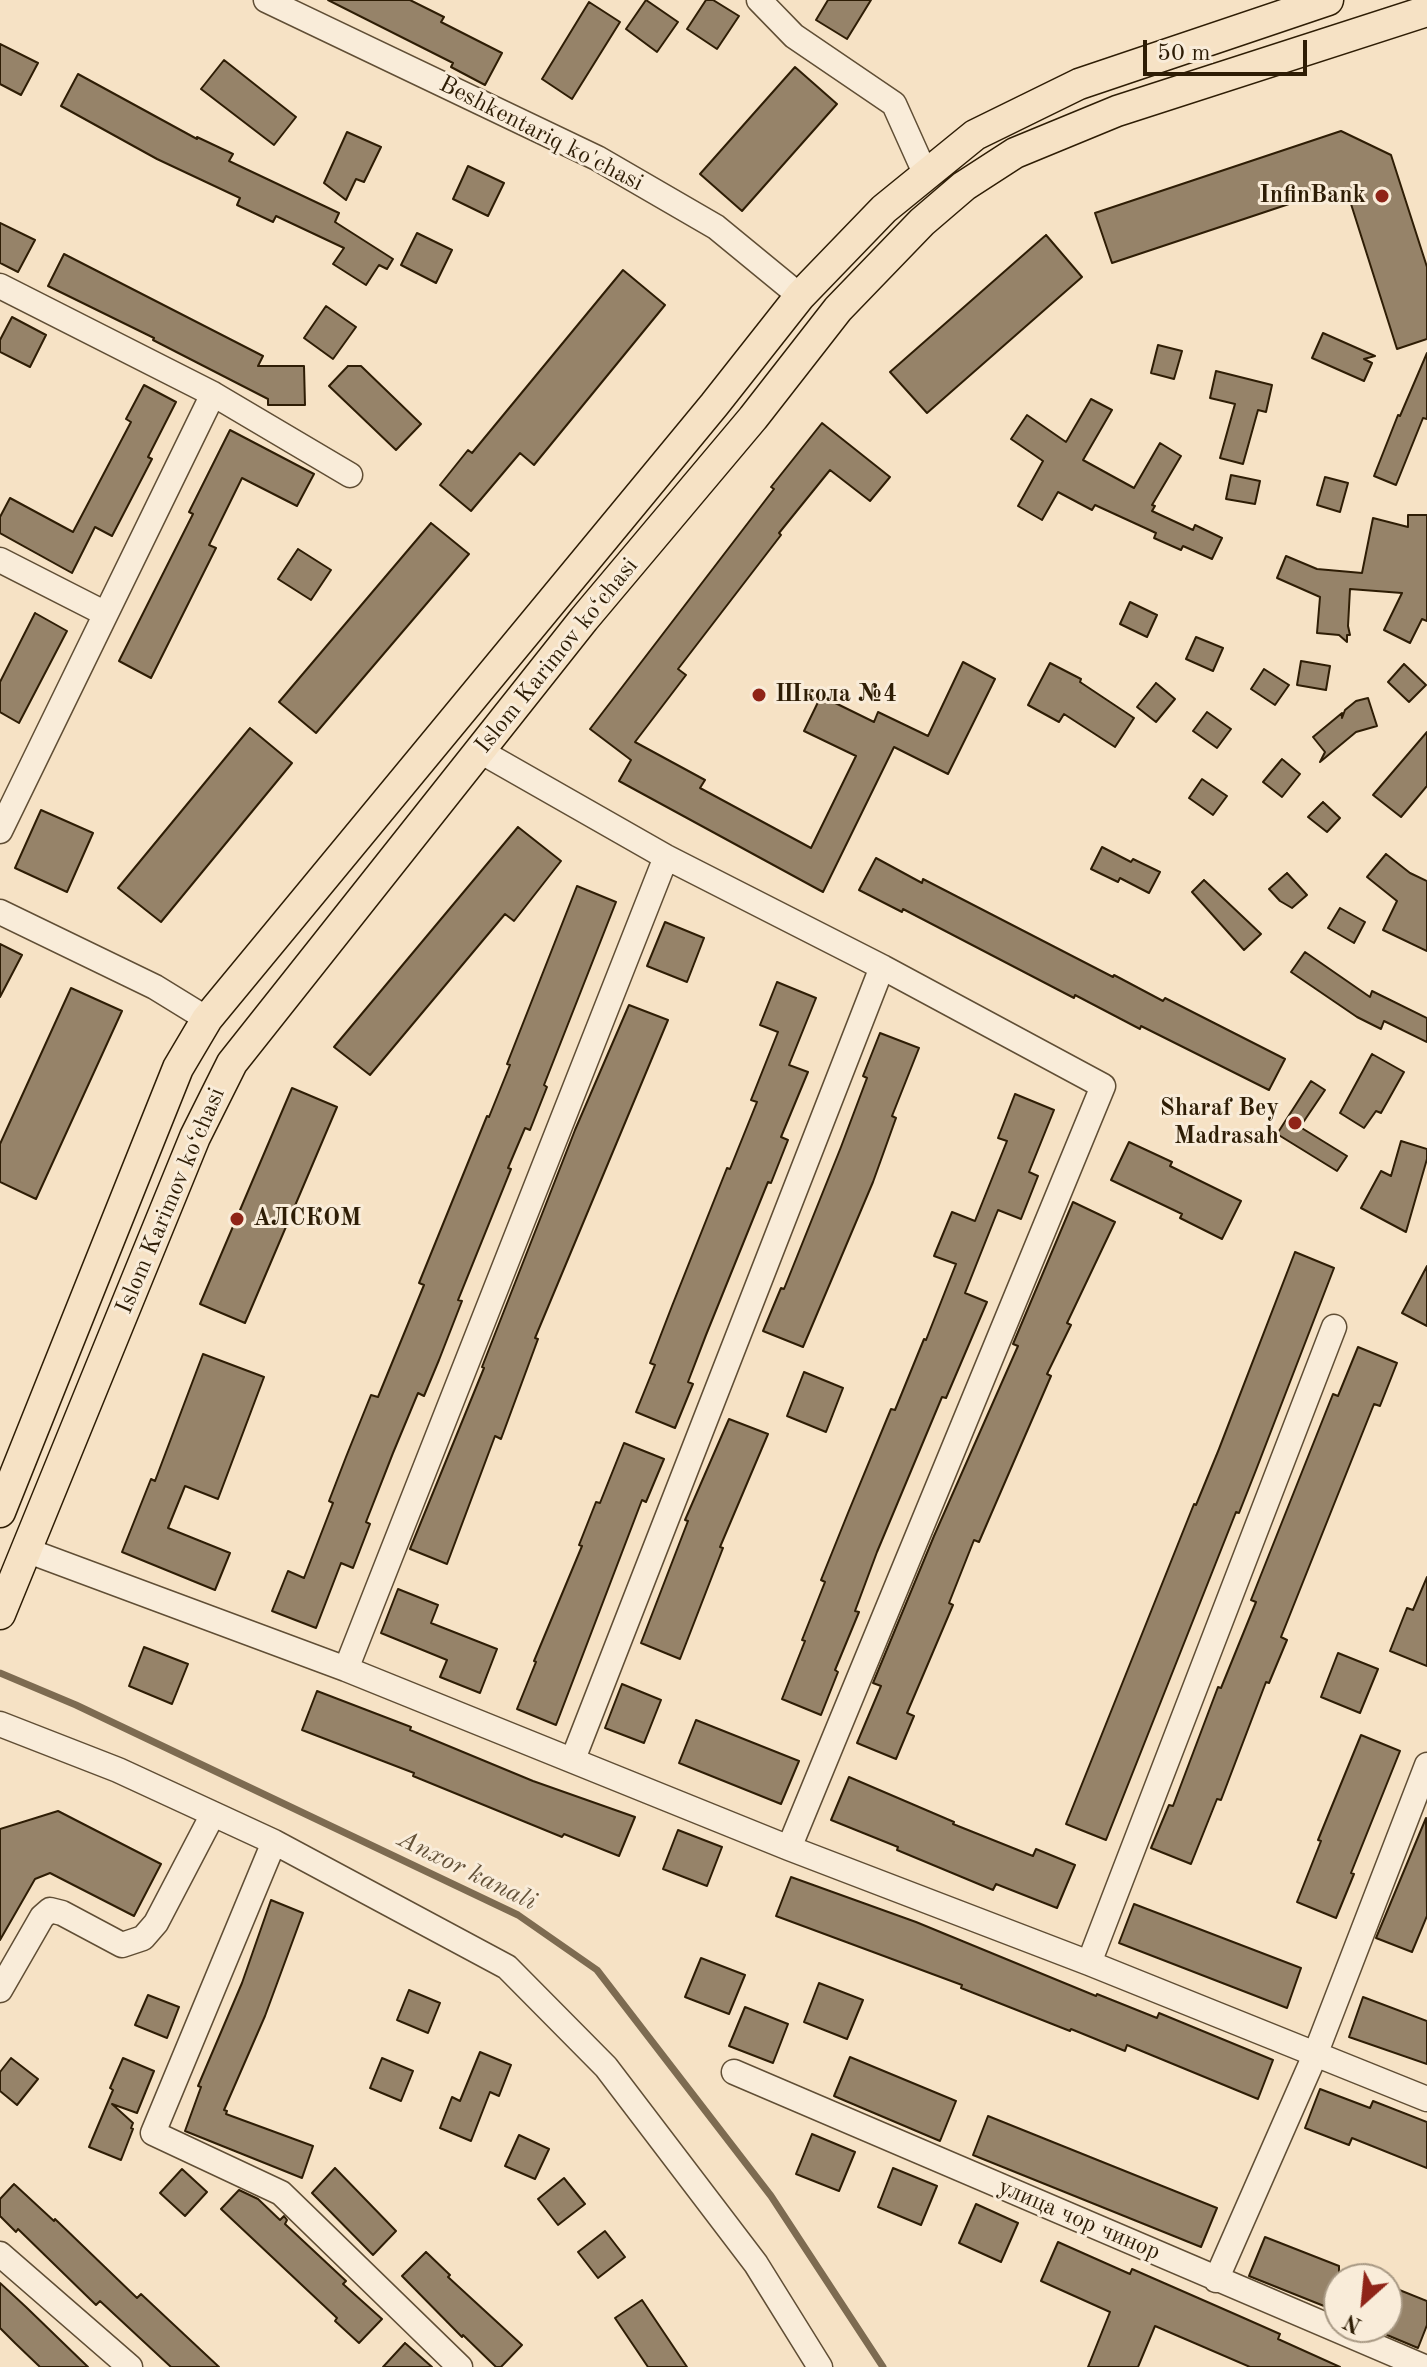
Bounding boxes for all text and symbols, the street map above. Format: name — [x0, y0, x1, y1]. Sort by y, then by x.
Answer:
scale bar — [1147, 24, 1311, 74]
text: 50 m — [1157, 42, 1211, 66]
street label: Beshkentariq ko'chasi — [434, 70, 648, 198]
place label: InfinBank — [1259, 182, 1366, 210]
marker: InfinBank — [1373, 187, 1391, 205]
street label: Islom Karimov ko‘chasi — [469, 552, 645, 760]
place label: Школа №4 — [775, 681, 897, 709]
marker: Школа №4 — [750, 686, 768, 704]
street label: Islom Karimov ko‘chasi — [110, 1083, 232, 1319]
place label: Sharaf Bey Madrasah — [1160, 1095, 1279, 1151]
marker: Sharaf Bey Madrasah — [1286, 1114, 1304, 1132]
place label: АЛСКОМ — [253, 1205, 361, 1233]
marker: АЛСКОМ — [228, 1210, 246, 1228]
water label: Anxor kanali — [392, 1824, 542, 1918]
street label: улица чор чинор — [993, 2173, 1165, 2267]
north arrow — [1323, 2263, 1403, 2343]
text: N — [1341, 2309, 1365, 2336]

